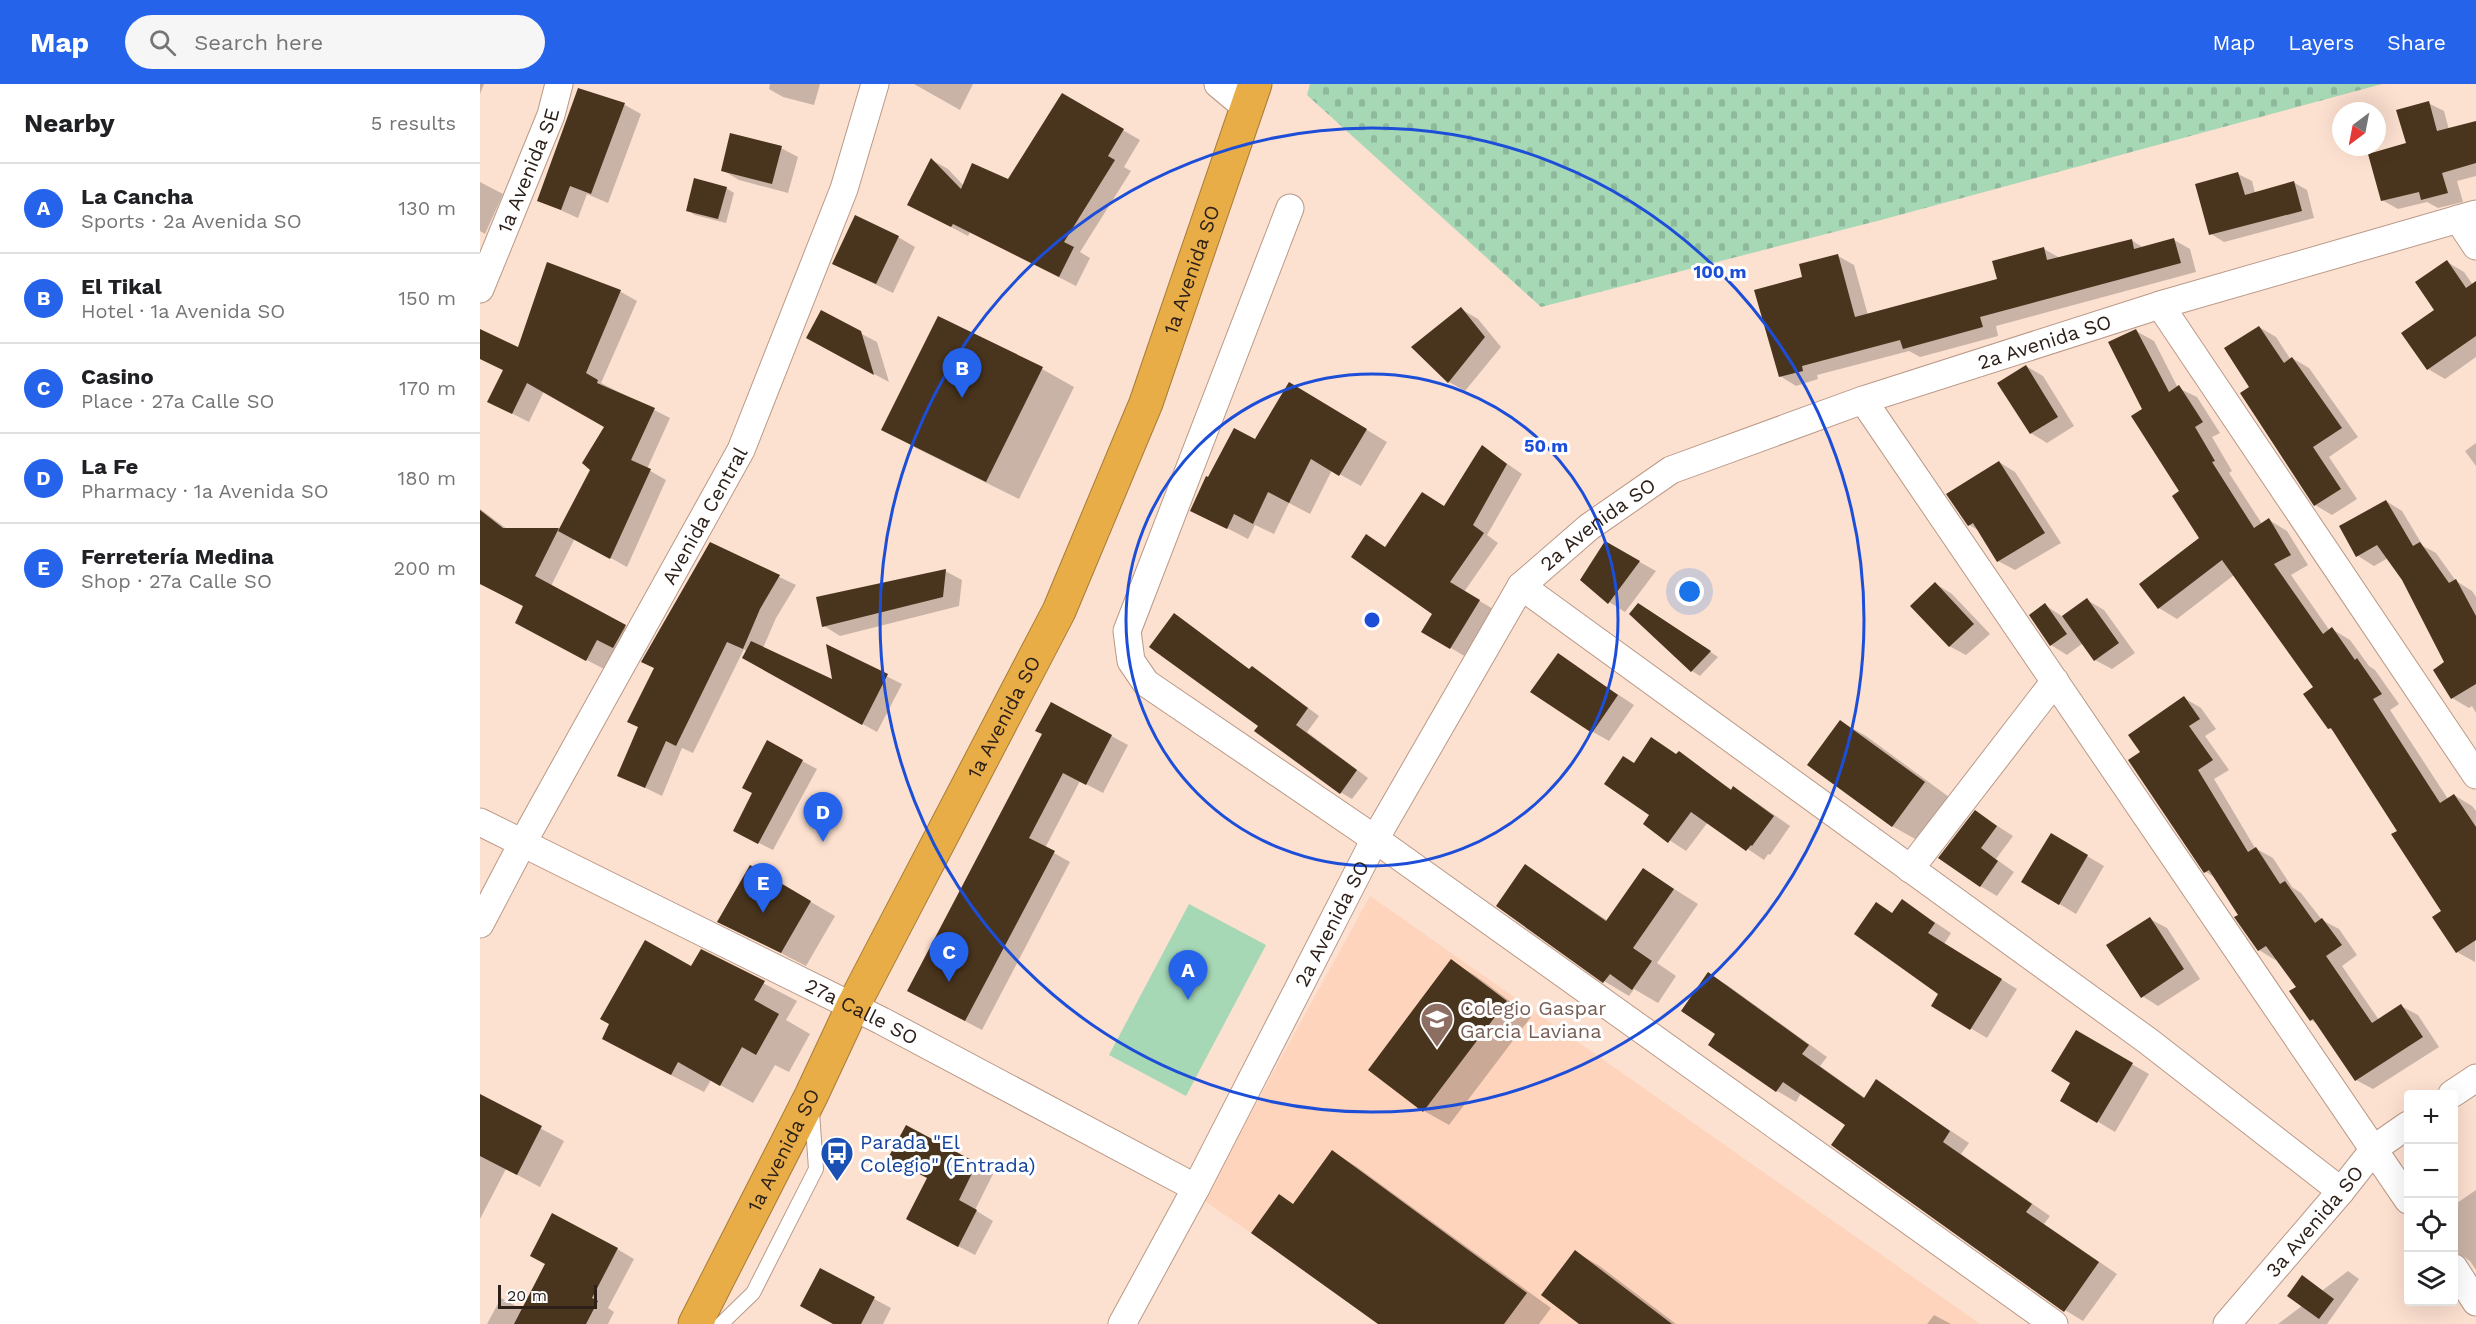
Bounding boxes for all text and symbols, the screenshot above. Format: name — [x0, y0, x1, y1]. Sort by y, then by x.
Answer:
search box — [125, 15, 545, 69]
text: Map — [30, 26, 89, 59]
icon: search — [146, 26, 179, 59]
text: Search here — [194, 30, 323, 55]
text: Map — [2212, 30, 2255, 55]
text: Layers — [2288, 30, 2354, 55]
text: Share — [2387, 30, 2446, 55]
north arrow — [2332, 102, 2386, 156]
street label: 1a Avenida SE — [492, 106, 564, 236]
text: Nearby — [24, 108, 115, 138]
text: 5 results — [371, 111, 456, 135]
text: La Cancha — [81, 184, 193, 209]
text: A — [37, 196, 50, 220]
text: 130 m — [398, 196, 456, 220]
street label: 1a Avenida SO — [1158, 202, 1225, 337]
text: Sports · 2a Avenida SO — [81, 209, 302, 233]
text: 100 m — [1693, 261, 1747, 282]
text: El Tikal — [81, 274, 162, 299]
text: B — [37, 286, 50, 310]
text: 150 m — [398, 286, 456, 310]
text: Hotel · 1a Avenida SO — [81, 299, 285, 323]
street label: 2a Avenida SO — [1975, 309, 2114, 375]
pin: B — [942, 348, 982, 398]
text: Casino — [81, 364, 154, 389]
text: C — [37, 376, 50, 400]
text: 170 m — [399, 376, 456, 400]
text: Place · 27a Calle SO — [81, 389, 275, 413]
text: 50 m — [1524, 435, 1568, 456]
street label: Avenida Central — [657, 443, 752, 589]
text: La Fe — [81, 454, 138, 479]
text: D — [36, 466, 51, 490]
text: 180 m — [398, 466, 456, 490]
street label: 2a Avenida SO — [1535, 472, 1660, 576]
text: Pharmacy · 1a Avenida SO — [81, 479, 329, 503]
text: Ferretería Medina — [81, 544, 274, 569]
text: E — [37, 556, 50, 580]
text: 200 m — [394, 556, 456, 580]
text: Shop · 27a Calle SO — [81, 569, 272, 593]
your location — [1675, 577, 1704, 606]
centre of rings — [1362, 610, 1382, 630]
street label: 1a Avenida SO — [962, 652, 1046, 782]
pin: D — [804, 792, 842, 842]
street label: 2a Avenida SO — [1289, 856, 1374, 991]
pin: E — [744, 864, 782, 913]
pin: C — [930, 932, 968, 982]
pin: A — [1168, 950, 1208, 1000]
street label: 27a Calle SO — [801, 973, 922, 1050]
place label: Colegio Gaspar Garcia Laviana — [1460, 996, 1607, 1043]
school or university icon: Colegio Gaspar Garcia Laviana — [1419, 1001, 1455, 1048]
street label: 1a Avenida SO — [742, 1085, 825, 1216]
map controls — [2404, 1090, 2458, 1306]
button: + — [2404, 1090, 2458, 1144]
place label: Parada "El Colegio" (Entrada) — [860, 1130, 1035, 1177]
bus stop icon: Parada "El Colegio" (Entrada) — [819, 1135, 855, 1182]
button: − — [2404, 1144, 2458, 1198]
street label: 3a Avenida SO — [2261, 1161, 2369, 1282]
button: locate — [2404, 1198, 2458, 1252]
button: layers — [2404, 1252, 2458, 1306]
scale bar — [498, 1282, 597, 1310]
text: 20 m — [507, 1286, 547, 1305]

